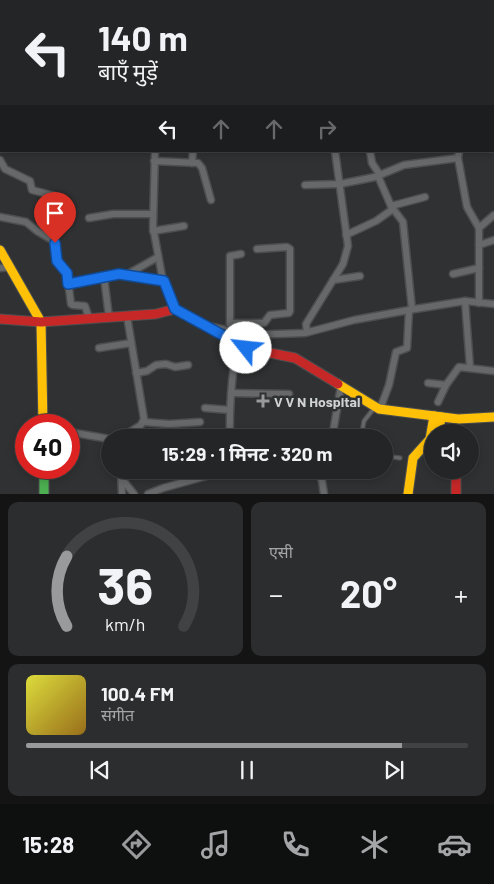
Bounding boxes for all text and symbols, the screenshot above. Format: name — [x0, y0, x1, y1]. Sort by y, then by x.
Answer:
text: 140 m — [98, 16, 188, 58]
icon: left — [15, 20, 80, 85]
text: बाएँ मुड़ें — [98, 58, 158, 84]
icon: left — [154, 115, 182, 143]
icon: ahead — [207, 115, 235, 143]
icon: ahead — [260, 115, 288, 143]
icon: right — [313, 115, 341, 143]
pin — [34, 192, 76, 243]
icon: arrive — [41, 199, 69, 227]
position arrow — [219, 321, 271, 373]
place label: V V N Hospital — [274, 393, 360, 410]
marker: V V N Hospital — [256, 394, 270, 408]
speed limit sign: 40 — [15, 414, 80, 479]
map controls — [424, 424, 479, 479]
button: sound — [424, 424, 479, 479]
text: 15:29 · 1 मिनट · 320 m — [162, 442, 332, 465]
text: एसी — [269, 542, 293, 561]
text: 36 — [97, 553, 154, 615]
text: 20° — [340, 570, 397, 616]
text: − — [269, 577, 283, 611]
text: + — [454, 577, 468, 611]
text: km/h — [105, 613, 146, 635]
text: 100.4 FM — [101, 682, 174, 705]
text: संगीत — [101, 705, 134, 724]
icon: previous — [86, 756, 114, 784]
icon: pause — [233, 756, 261, 784]
icon: next — [380, 756, 408, 784]
icon: directions — [119, 827, 154, 862]
icon: music — [198, 827, 233, 862]
icon: phone — [278, 827, 313, 862]
icon: climate — [357, 827, 392, 862]
icon: car — [437, 827, 472, 862]
text: 15:28 — [22, 831, 74, 857]

